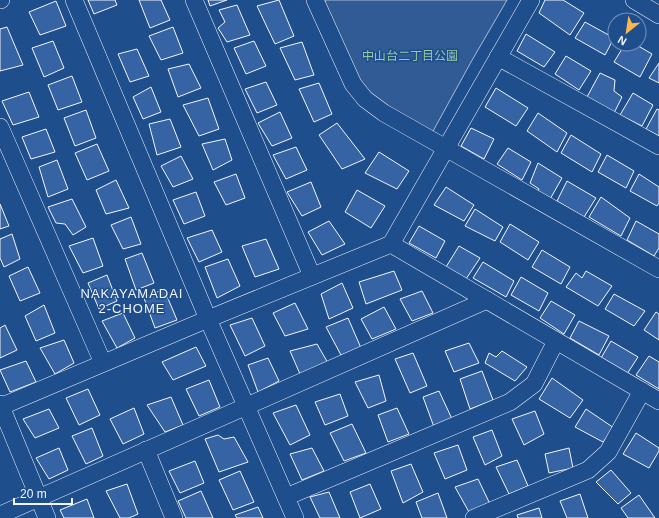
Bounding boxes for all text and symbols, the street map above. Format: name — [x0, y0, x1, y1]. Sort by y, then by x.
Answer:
north arrow — [607, 12, 647, 52]
text: N — [616, 33, 628, 48]
park label: 中山台二丁目公園 — [362, 49, 458, 63]
district label: NAKAYAMADAI 2-CHOME — [81, 286, 183, 316]
scale bar — [14, 480, 72, 506]
text: 20 m — [20, 487, 47, 501]

